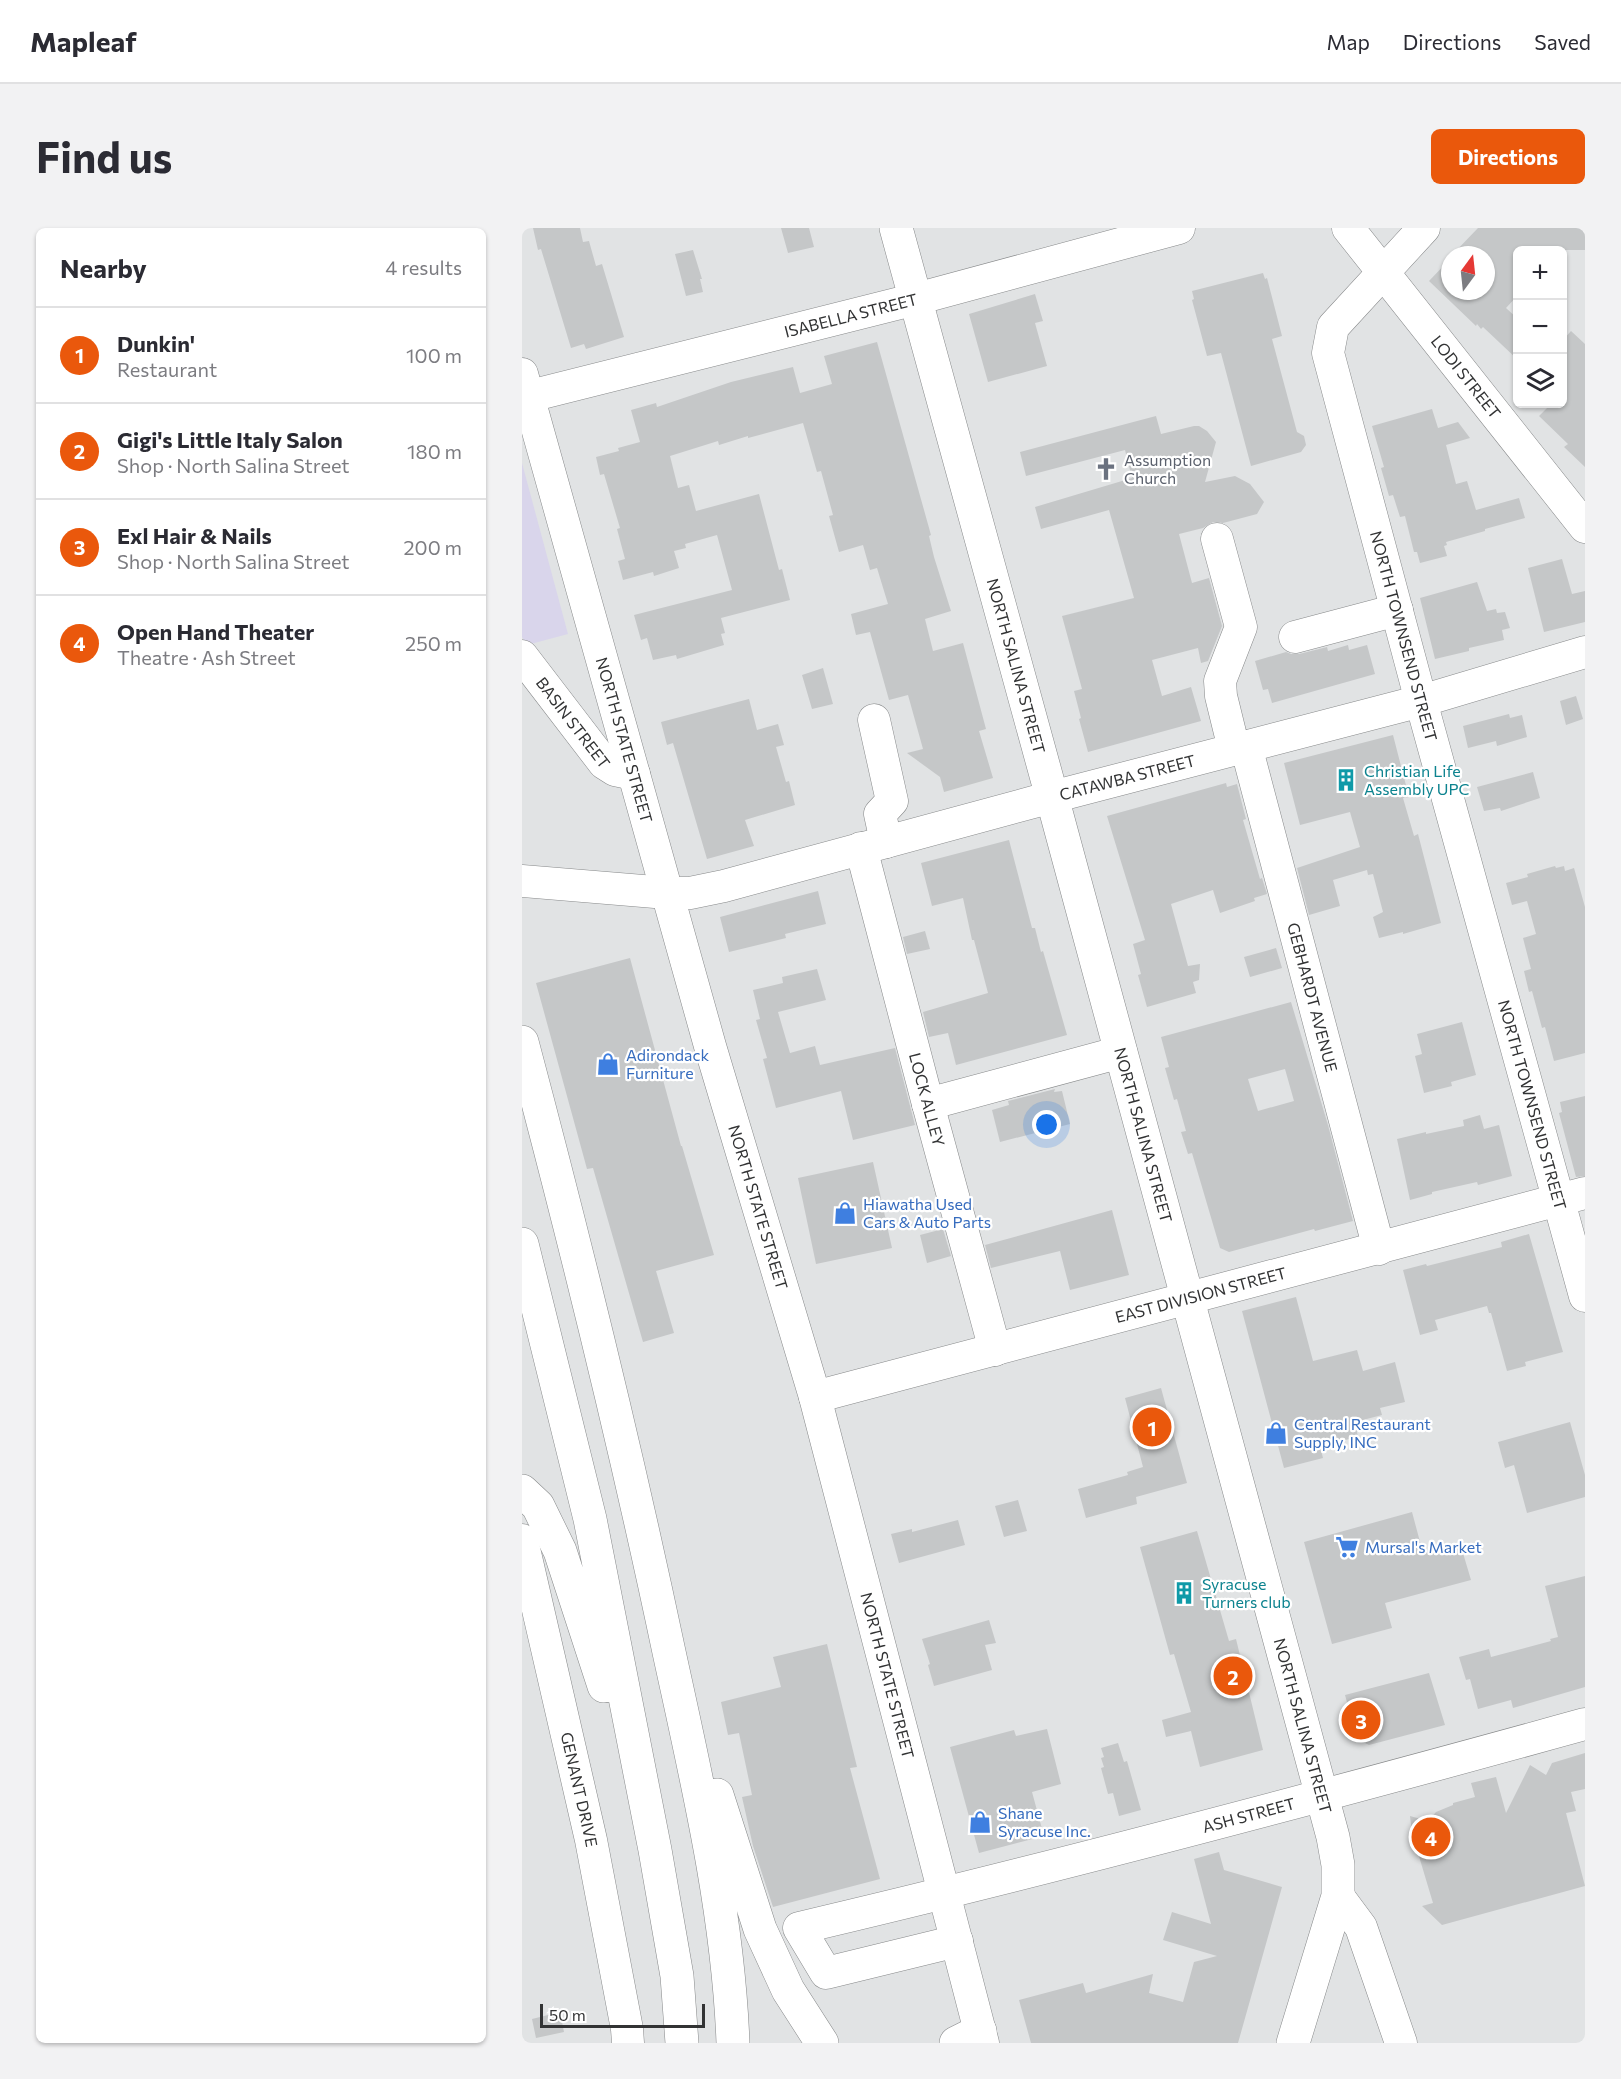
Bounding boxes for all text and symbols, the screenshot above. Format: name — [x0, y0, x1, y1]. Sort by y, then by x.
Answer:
text: Mapleaf — [30, 24, 137, 58]
text: Map — [1327, 29, 1370, 54]
text: Directions — [1403, 29, 1501, 54]
text: Saved — [1534, 29, 1591, 54]
button: Directions — [1431, 129, 1585, 184]
text: Find us — [36, 130, 172, 182]
north arrow — [1441, 246, 1495, 300]
map controls — [1513, 246, 1567, 408]
button: + — [1513, 246, 1567, 300]
text: Nearby — [60, 252, 147, 283]
text: 4 results — [385, 255, 462, 279]
street label: ISABELLA STREET — [782, 289, 919, 341]
button: − — [1513, 300, 1567, 354]
text: Dunkin' — [117, 330, 195, 357]
street label: LODI STREET — [1428, 331, 1505, 422]
text: 1 — [75, 343, 84, 367]
text: 100 m — [406, 343, 462, 367]
button: layers — [1513, 354, 1567, 408]
text: Restaurant — [117, 357, 217, 381]
text: Gigi's Little Italy Salon — [117, 426, 343, 453]
text: 2 — [74, 439, 85, 463]
text: 180 m — [407, 439, 462, 463]
place label: Assumption Church — [1124, 450, 1211, 487]
text: Shop · North Salina Street — [117, 453, 350, 477]
church icon: Assumption Church — [1093, 456, 1119, 482]
text: Exl Hair & Nails — [117, 522, 272, 549]
street label: NORTH TOWNSEND STREET — [1367, 529, 1442, 743]
text: 3 — [74, 535, 85, 559]
text: 200 m — [404, 535, 462, 559]
text: Shop · North Salina Street — [117, 549, 350, 573]
street label: NORTH SALINA STREET — [983, 576, 1050, 755]
text: Open Hand Theater — [117, 618, 314, 645]
text: 4 — [73, 631, 86, 655]
text: 250 m — [405, 631, 462, 655]
text: Theatre · Ash Street — [117, 645, 296, 669]
street label: NORTH STATE STREET — [593, 655, 657, 825]
street label: BASIN STREET — [533, 673, 614, 772]
street label: CATAWBA STREET — [1057, 750, 1197, 804]
place label: Christian Life Assembly UPC — [1364, 761, 1470, 798]
building icon: Christian Life Assembly UPC — [1333, 767, 1359, 793]
street label: GEBHARDT AVENUE — [1284, 921, 1342, 1074]
street label: NORTH TOWNSEND STREET — [1495, 997, 1571, 1212]
place label: Adirondack Furniture — [626, 1045, 709, 1082]
street label: NORTH SALINA STREET — [1111, 1045, 1177, 1224]
shop icon: Adirondack Furniture — [595, 1051, 621, 1077]
street label: LOCK ALLEY — [906, 1051, 949, 1149]
your location — [1032, 1110, 1061, 1139]
street label: NORTH STATE STREET — [725, 1122, 792, 1292]
place label: Hiawatha Used Cars & Auto Parts — [863, 1194, 991, 1231]
shop icon: Hiawatha Used Cars & Auto Parts — [832, 1200, 858, 1226]
street label: EAST DIVISION STREET — [1113, 1263, 1288, 1326]
pin: 1 — [1132, 1404, 1172, 1450]
place label: Central Restaurant Supply, INC — [1294, 1414, 1431, 1451]
shop icon: Central Restaurant Supply, INC — [1263, 1420, 1289, 1446]
supermarket icon: Mursal's Market — [1334, 1534, 1360, 1560]
place label: Mursal's Market — [1365, 1537, 1482, 1556]
place label: Syracuse Turners club — [1202, 1574, 1291, 1611]
building icon: Syracuse Turners club — [1171, 1580, 1197, 1606]
street label: NORTH STATE STREET — [857, 1590, 919, 1761]
street label: NORTH SALINA STREET — [1271, 1636, 1336, 1815]
pin: 2 — [1214, 1654, 1252, 1698]
pin: 3 — [1342, 1698, 1380, 1742]
street label: GENANT DRIVE — [557, 1730, 602, 1848]
street label: ASH STREET — [1200, 1793, 1297, 1836]
place label: Shane Syracuse Inc. — [998, 1803, 1091, 1840]
shop icon: Shane Syracuse Inc. — [967, 1809, 993, 1835]
pin: 4 — [1412, 1814, 1450, 1860]
scale bar — [540, 2001, 705, 2028]
text: 50 m — [549, 2005, 586, 2024]

